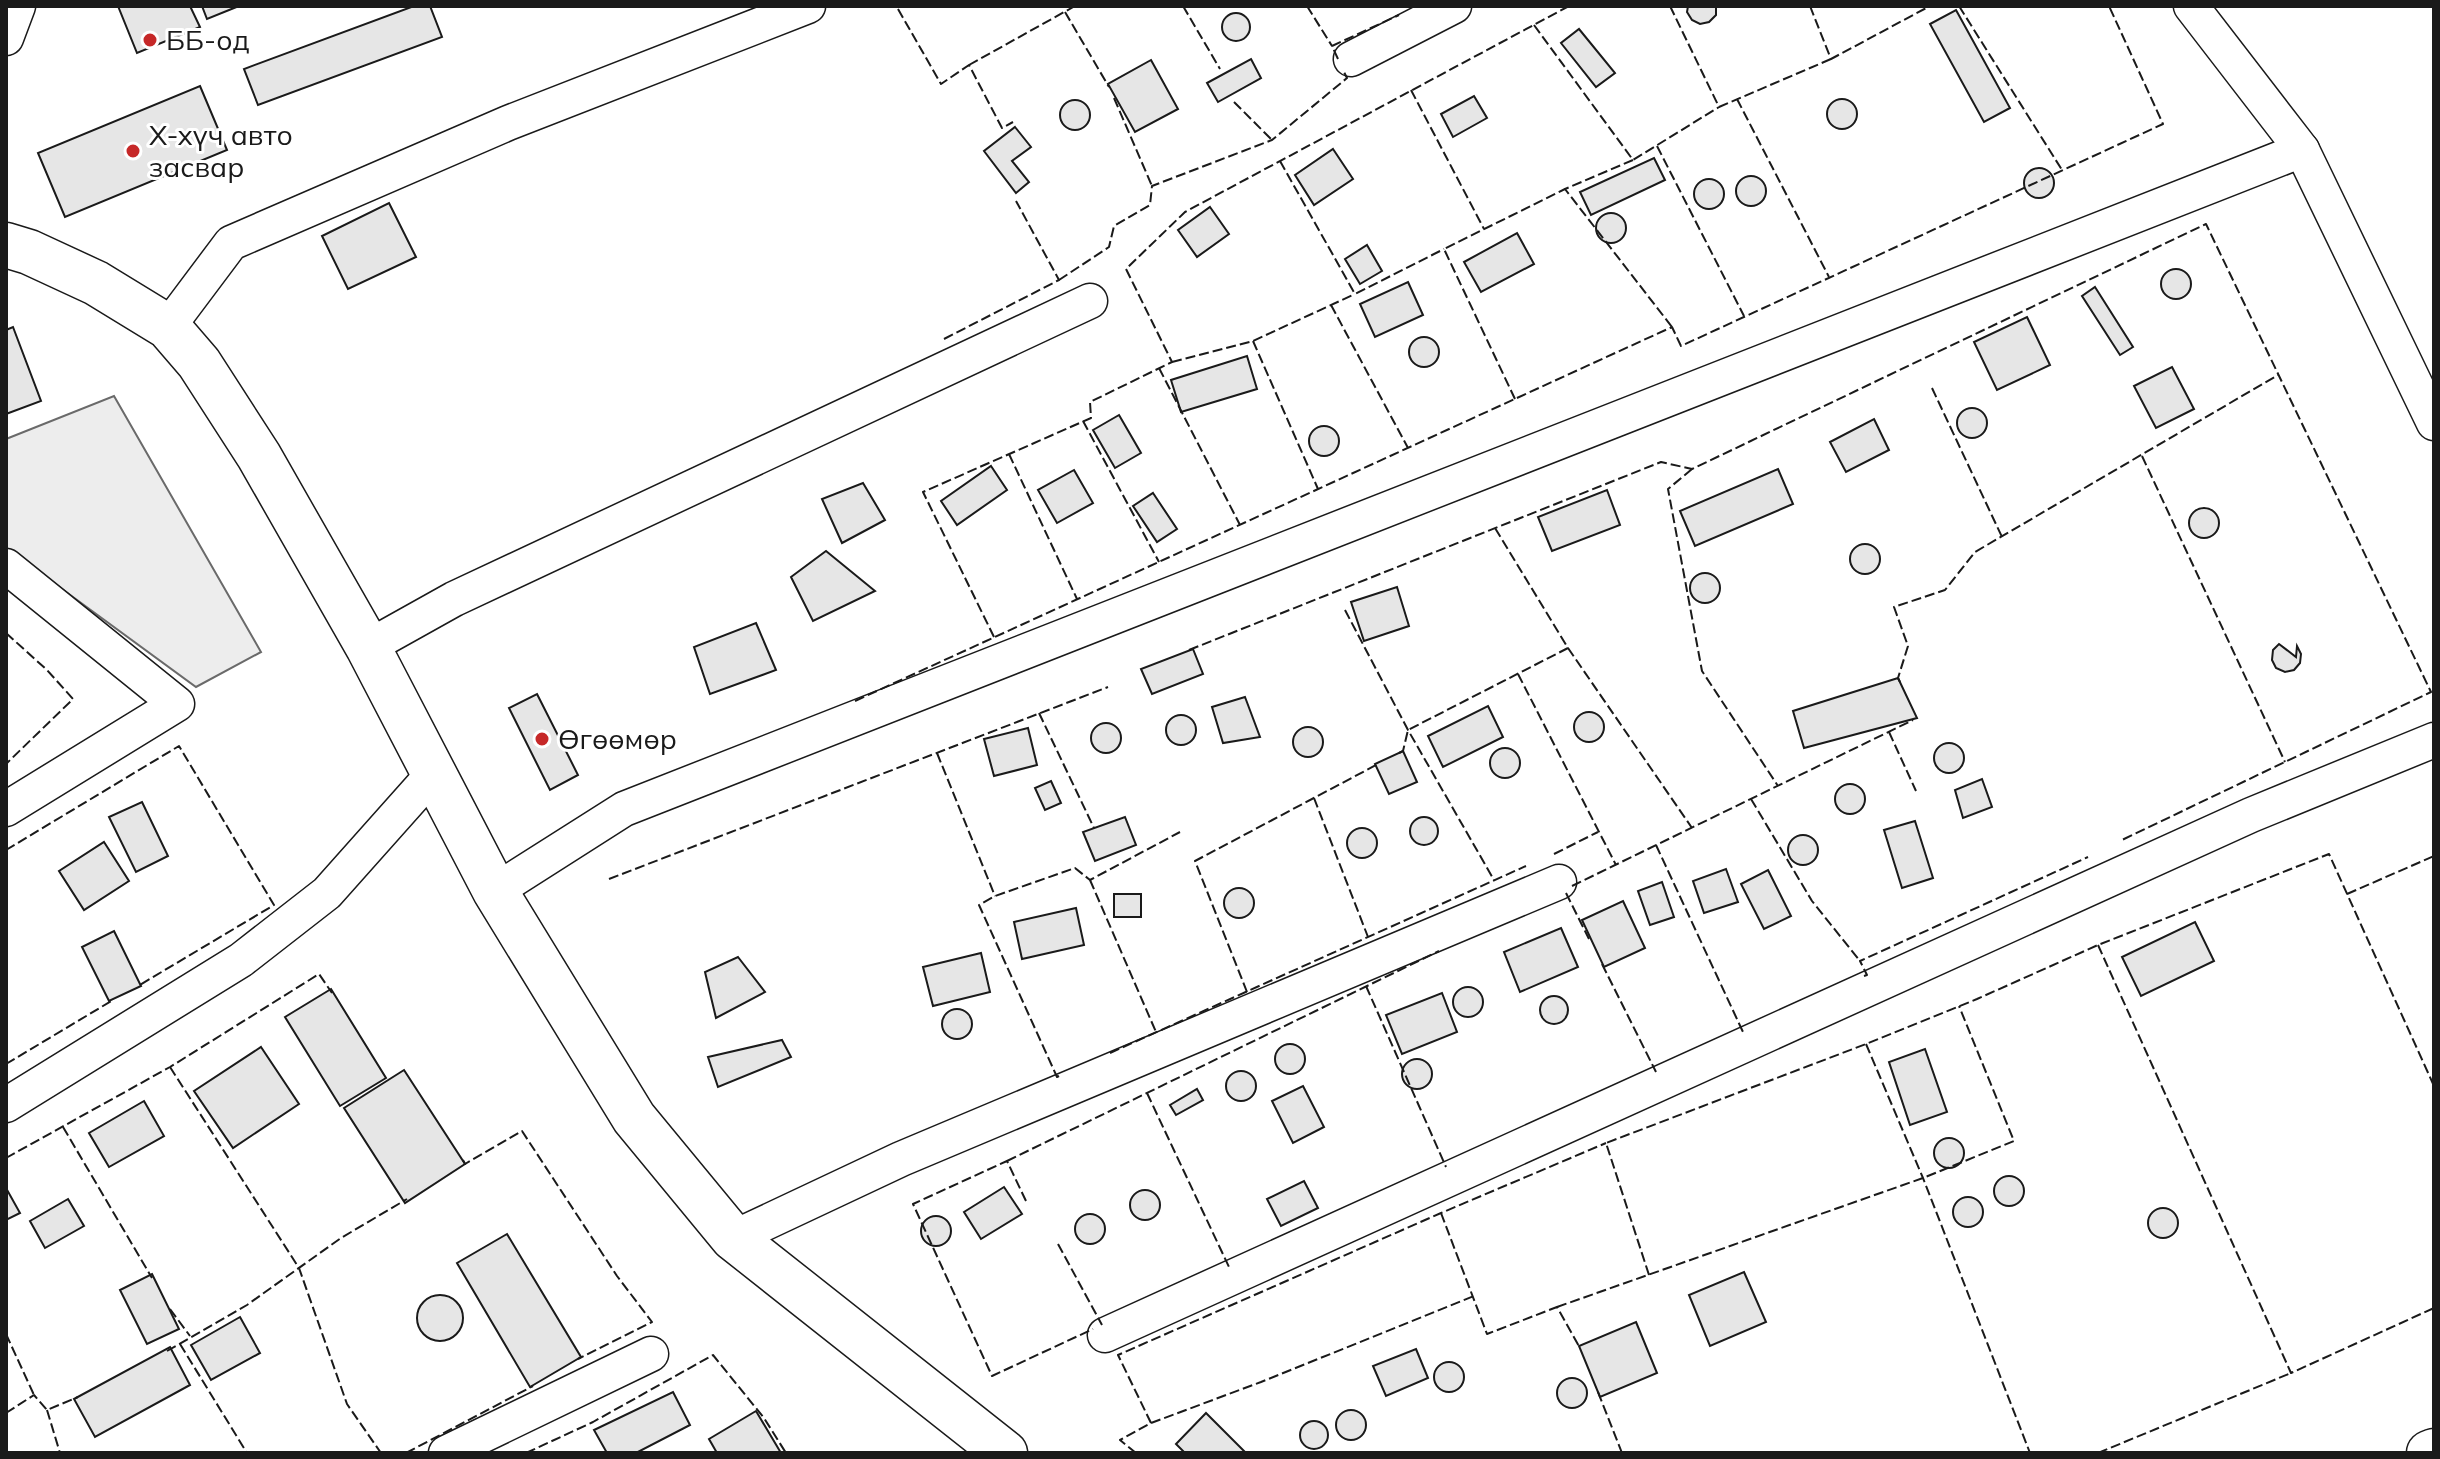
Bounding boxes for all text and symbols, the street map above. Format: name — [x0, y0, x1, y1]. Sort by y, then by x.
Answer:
place label: ББ-од — [166, 22, 250, 57]
marker: ББ-од — [141, 31, 159, 49]
place label: Х-хүч авто засвар — [149, 117, 293, 184]
marker: Х-хүч авто засвар — [124, 142, 142, 160]
place label: Өгөөмөр — [558, 721, 677, 756]
marker: Өгөөмөр — [533, 730, 551, 748]

